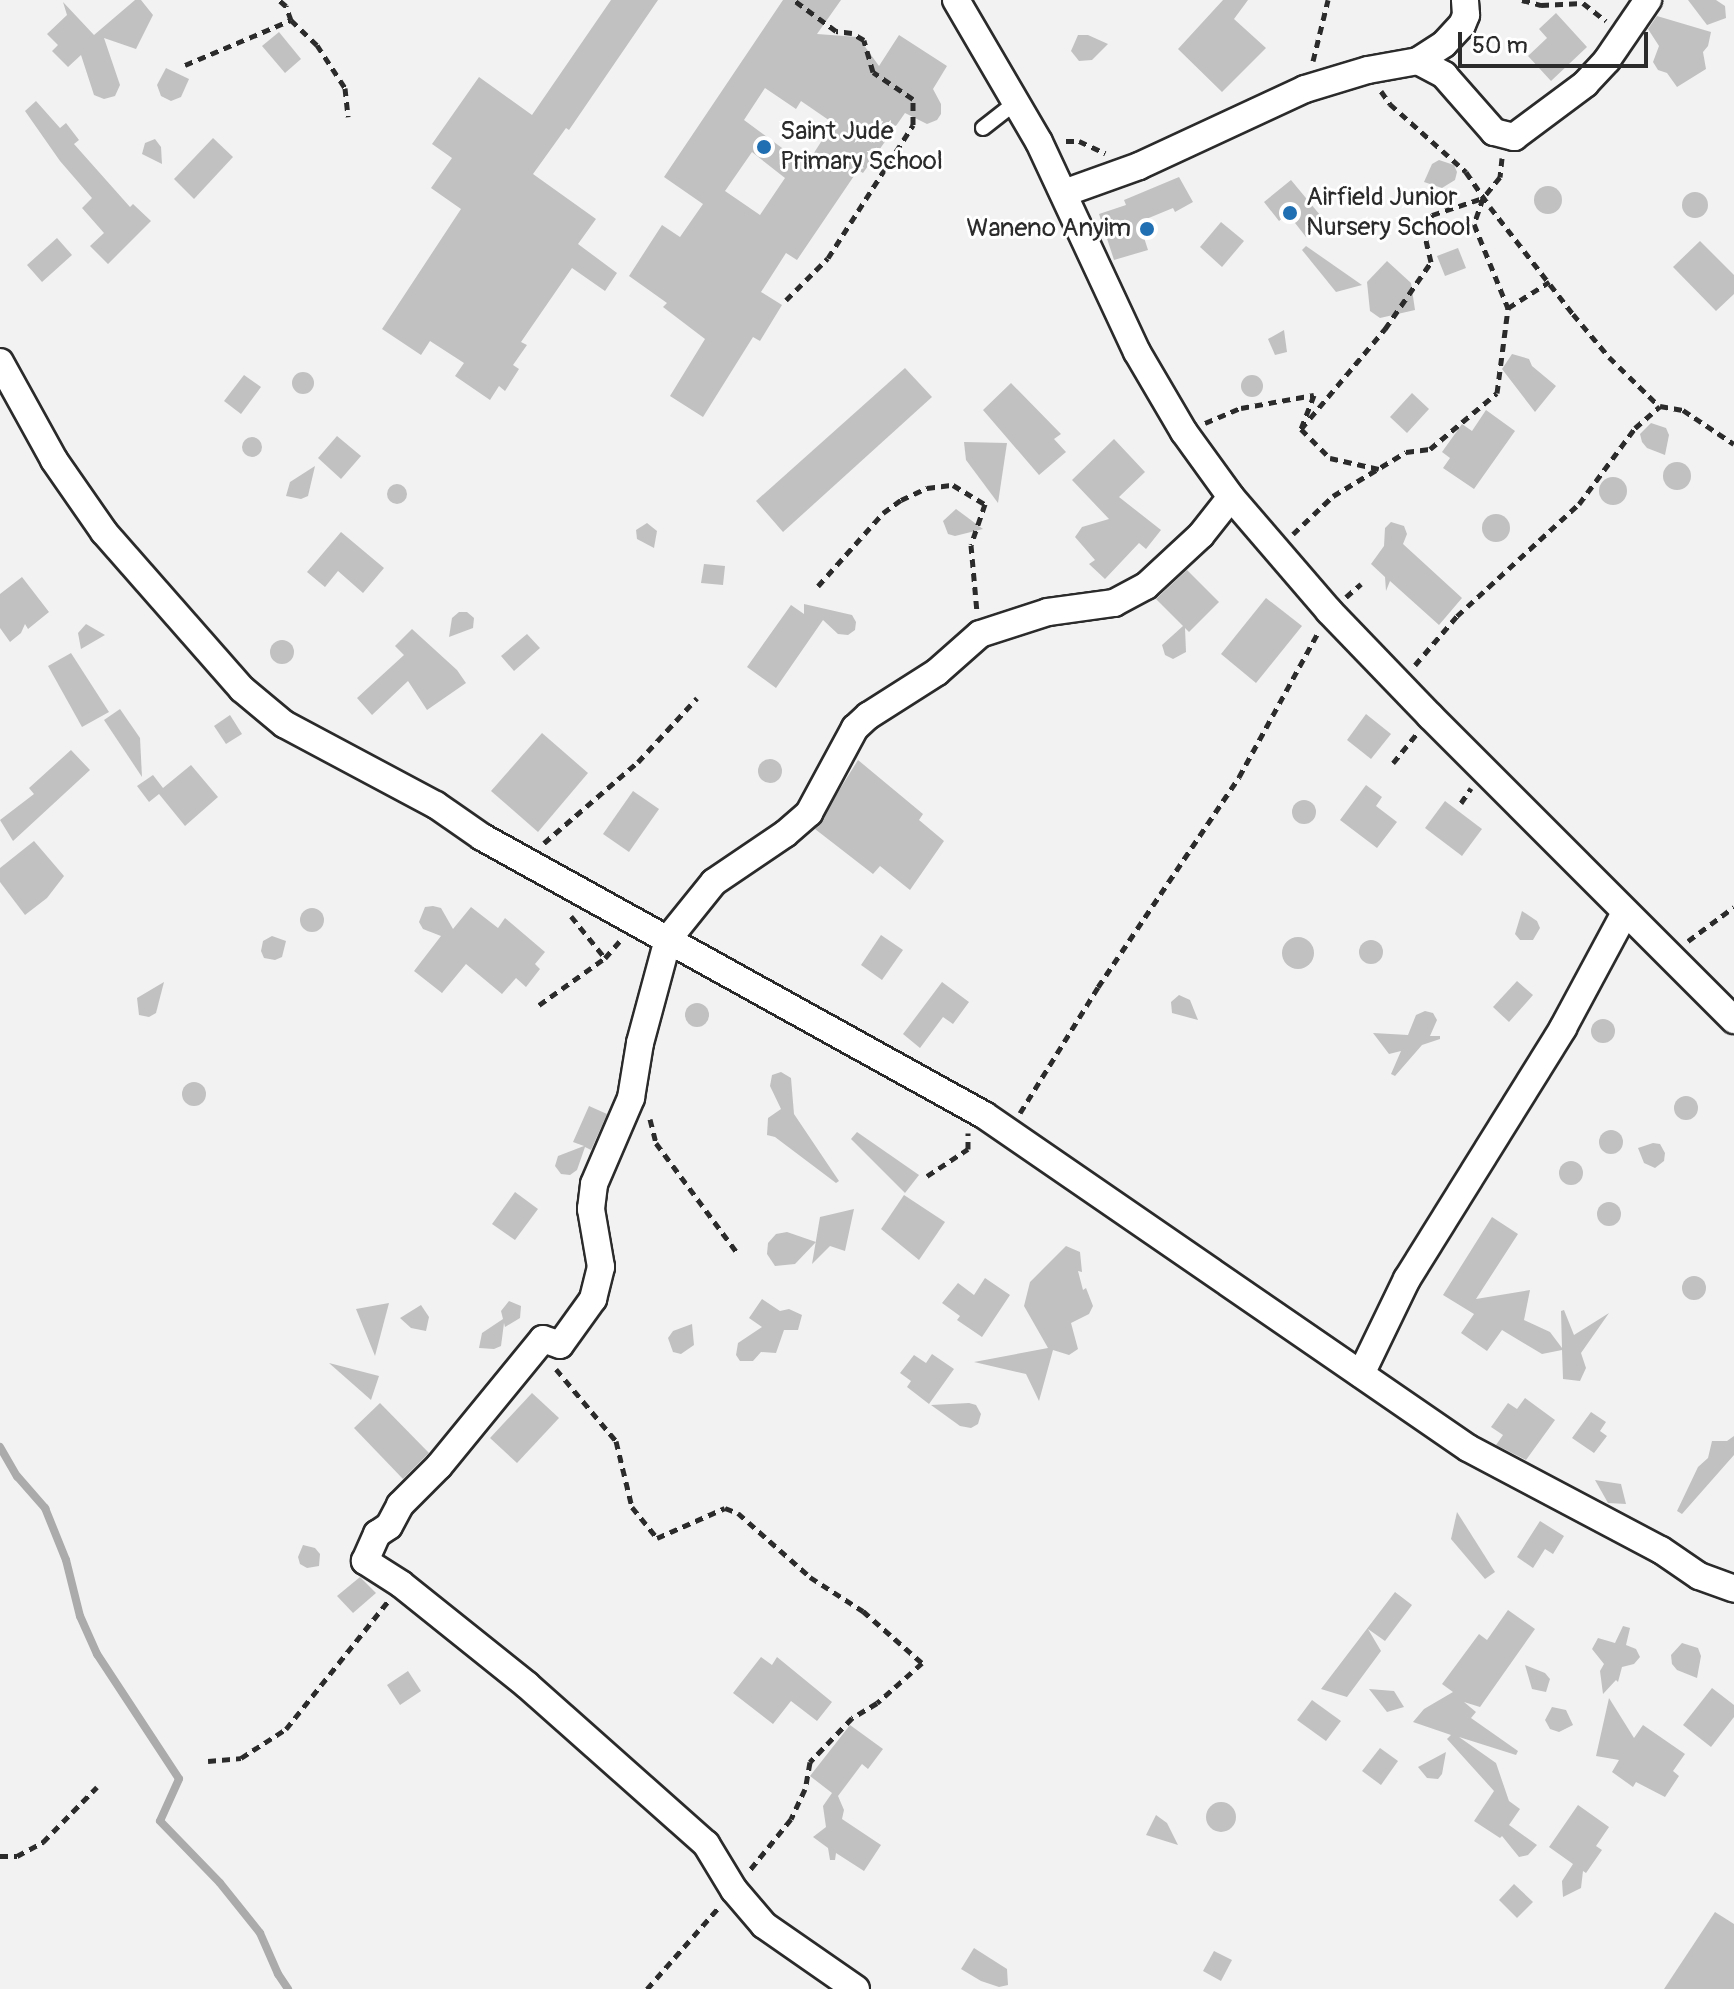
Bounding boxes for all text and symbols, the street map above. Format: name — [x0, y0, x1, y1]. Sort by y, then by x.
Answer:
scale bar — [1462, 16, 1652, 66]
text: 50 m — [1472, 31, 1528, 60]
place label: Saint Jude Primary School — [780, 116, 943, 178]
marker: Saint Jude Primary School — [755, 138, 773, 156]
place label: Airfield Junior Nursery School — [1306, 182, 1471, 244]
marker: Airfield Junior Nursery School — [1281, 204, 1299, 222]
place label: Waneno Anyim — [966, 213, 1131, 245]
marker: Waneno Anyim — [1138, 220, 1156, 238]

